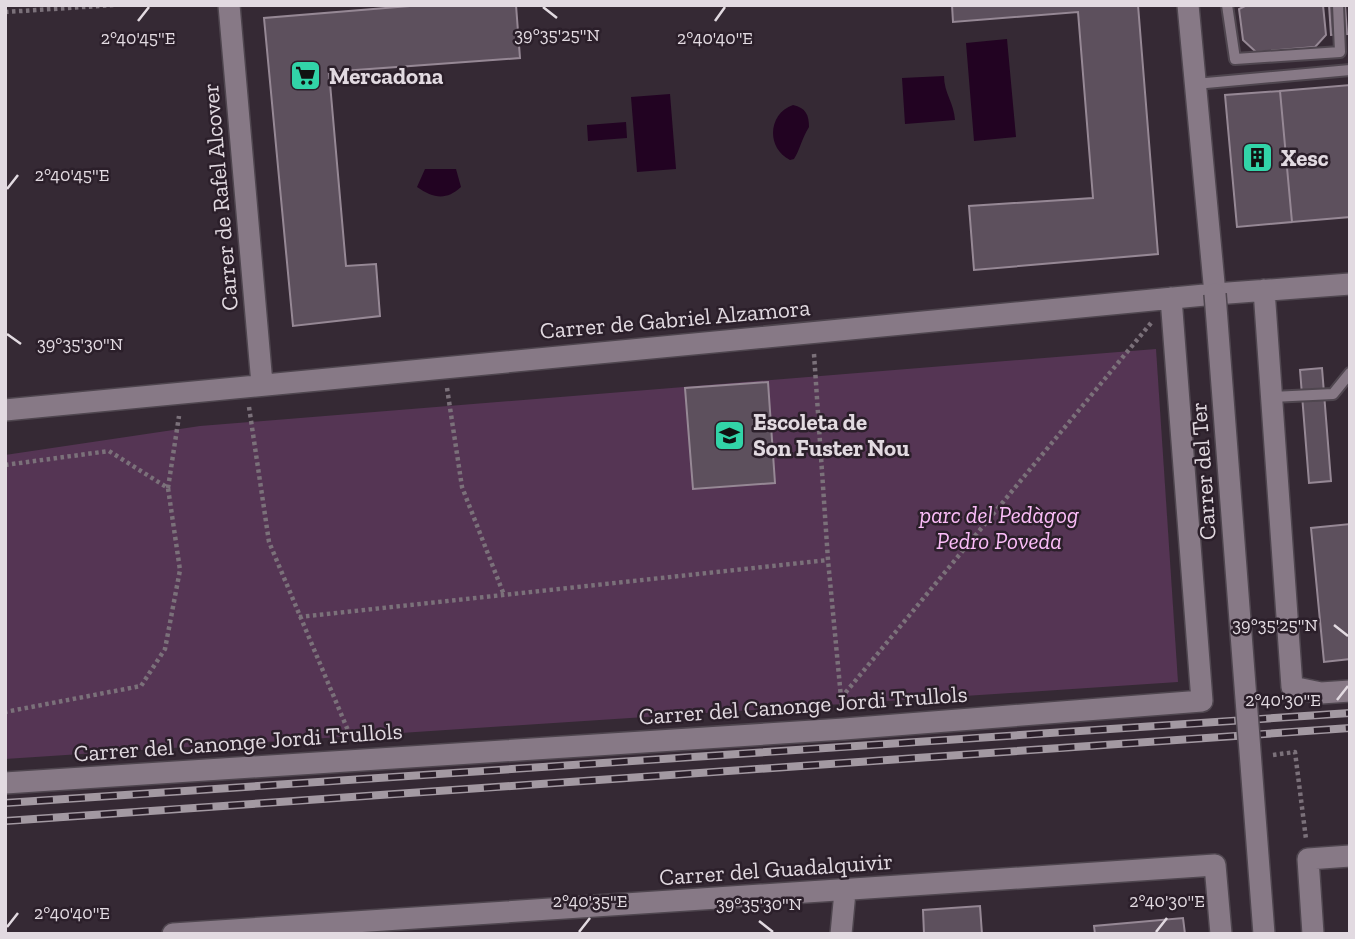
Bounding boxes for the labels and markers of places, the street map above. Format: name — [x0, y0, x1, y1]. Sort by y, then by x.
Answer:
supermarket icon: Mercadona — [289, 59, 323, 93]
place label: Mercadona — [329, 62, 444, 90]
building icon: Xesc — [1241, 141, 1275, 175]
place label: Xesc — [1281, 144, 1329, 172]
place label: Escoleta de Son Fuster Nou — [753, 408, 910, 462]
school or university icon: Escoleta de Son Fuster Nou — [713, 418, 747, 452]

